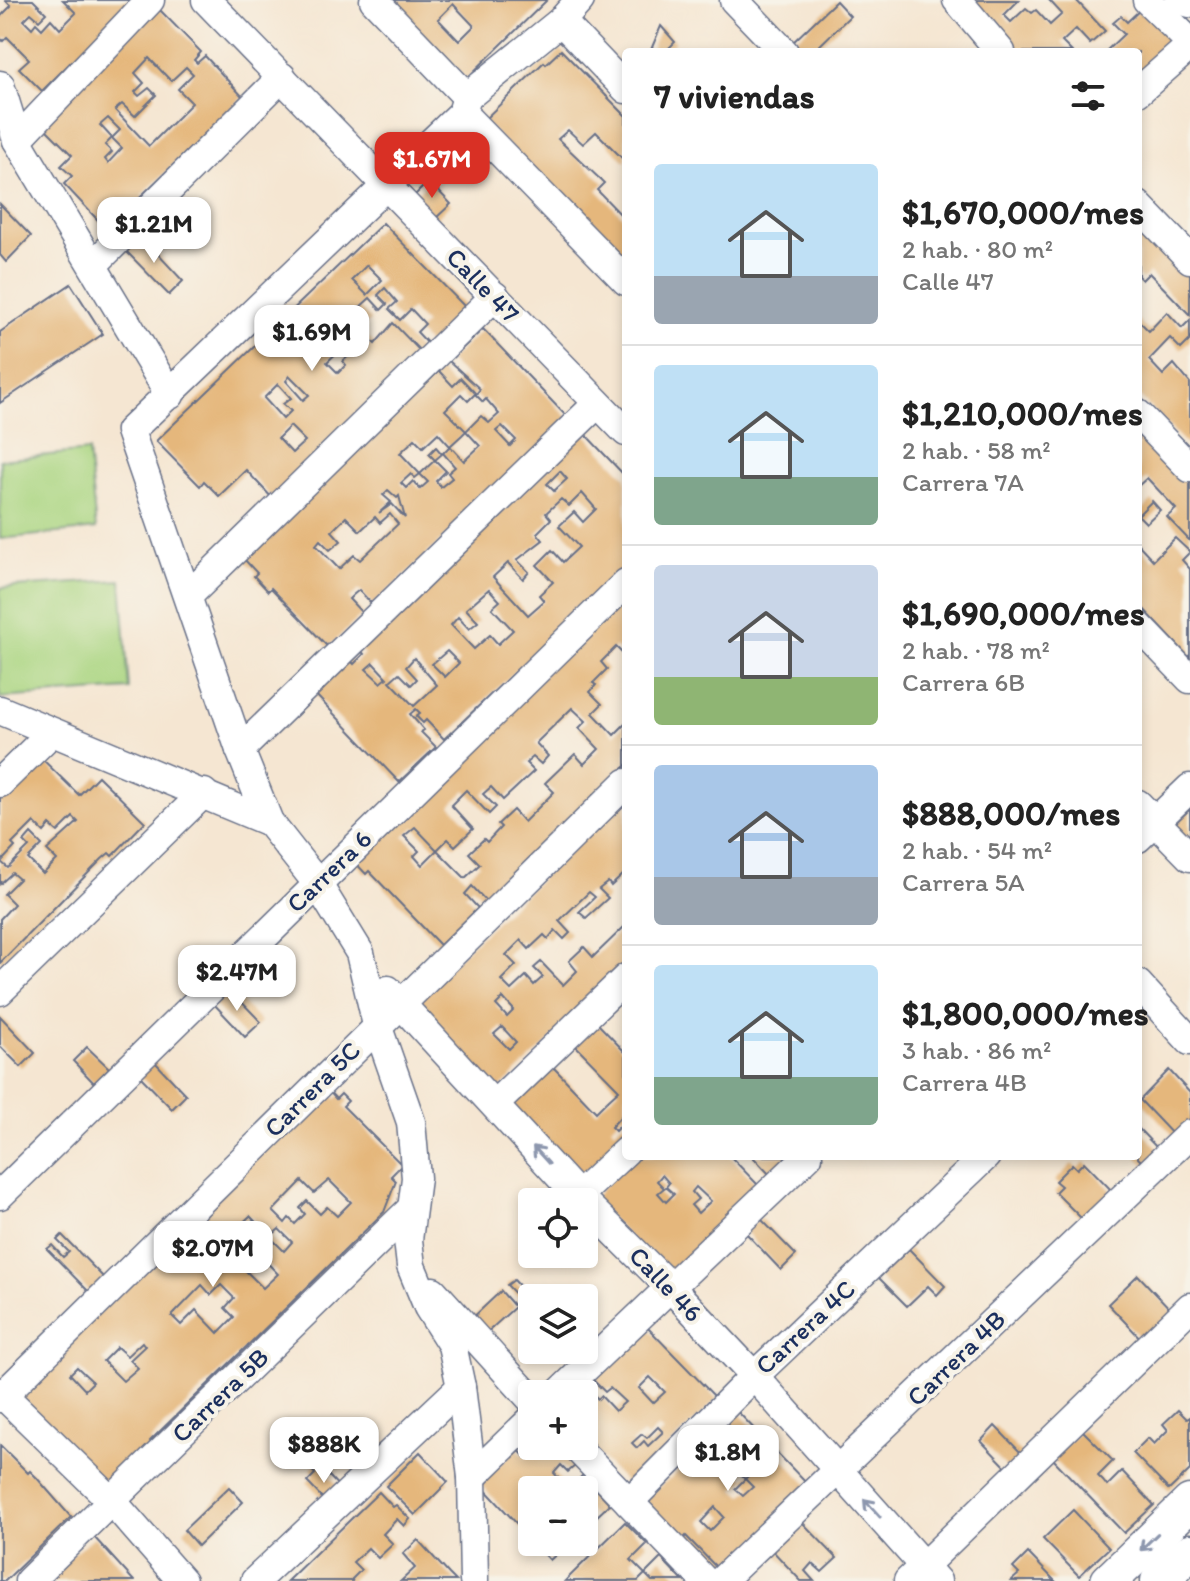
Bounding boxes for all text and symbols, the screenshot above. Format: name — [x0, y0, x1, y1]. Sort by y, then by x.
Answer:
icon: filters — [1066, 74, 1110, 118]
text: 7 viviendas — [654, 76, 815, 117]
pin: $1.67M — [367, 132, 497, 200]
text: $1.67M — [393, 142, 471, 174]
text: $1,670,000/mes — [902, 192, 1144, 233]
icon: home — [718, 196, 814, 292]
pin: $1.21M — [89, 197, 219, 265]
text: $1.21M — [115, 207, 193, 239]
text: 2 hab. · 80 m² — [902, 233, 1053, 265]
street label: Calle 47 — [440, 241, 526, 329]
text: Calle 47 — [902, 265, 994, 297]
pin: $1.69M — [247, 305, 377, 373]
text: $1.69M — [272, 315, 352, 347]
text: $1,210,000/mes — [902, 393, 1143, 434]
icon: home — [718, 397, 814, 493]
text: 2 hab. · 58 m² — [902, 434, 1051, 466]
text: Carrera 7A — [902, 466, 1024, 498]
text: $1,690,000/mes — [902, 593, 1145, 634]
icon: home — [718, 597, 814, 693]
text: 2 hab. · 78 m² — [902, 634, 1050, 666]
text: Carrera 6B — [902, 666, 1025, 698]
text: $888,000/mes — [902, 793, 1120, 834]
icon: home — [718, 797, 814, 893]
street label: Carrera 6 — [280, 823, 378, 919]
text: 2 hab. · 54 m² — [902, 834, 1052, 866]
text: Carrera 5A — [902, 866, 1025, 898]
pin: $2.47M — [172, 945, 302, 1013]
text: $2.47M — [196, 955, 278, 987]
text: $1,800,000/mes — [902, 993, 1149, 1034]
icon: home — [718, 997, 814, 1093]
street label: Carrera 5C — [257, 1034, 367, 1144]
text: 3 hab. · 86 m² — [902, 1034, 1051, 1066]
text: Carrera 4B — [902, 1066, 1027, 1098]
one-way arrow — [532, 1145, 551, 1165]
map controls — [518, 1188, 598, 1556]
button: locate — [518, 1188, 598, 1268]
pin: $2.07M — [148, 1221, 278, 1289]
text: $2.07M — [172, 1231, 254, 1263]
street label: Calle 46 — [622, 1240, 710, 1328]
street label: Carrera 4C — [748, 1273, 862, 1381]
button: layers — [518, 1284, 598, 1364]
street label: Carrera 4B — [900, 1303, 1012, 1413]
street label: Carrera 5B — [165, 1341, 275, 1449]
button: + — [518, 1380, 598, 1460]
pin: $888K — [268, 1417, 380, 1485]
pin: $1.8M — [672, 1425, 784, 1493]
text: $888K — [288, 1427, 360, 1459]
text: $1.8M — [695, 1435, 761, 1467]
button: − — [518, 1476, 598, 1556]
one-way arrow — [864, 1499, 882, 1519]
one-way arrow — [1140, 1532, 1159, 1551]

